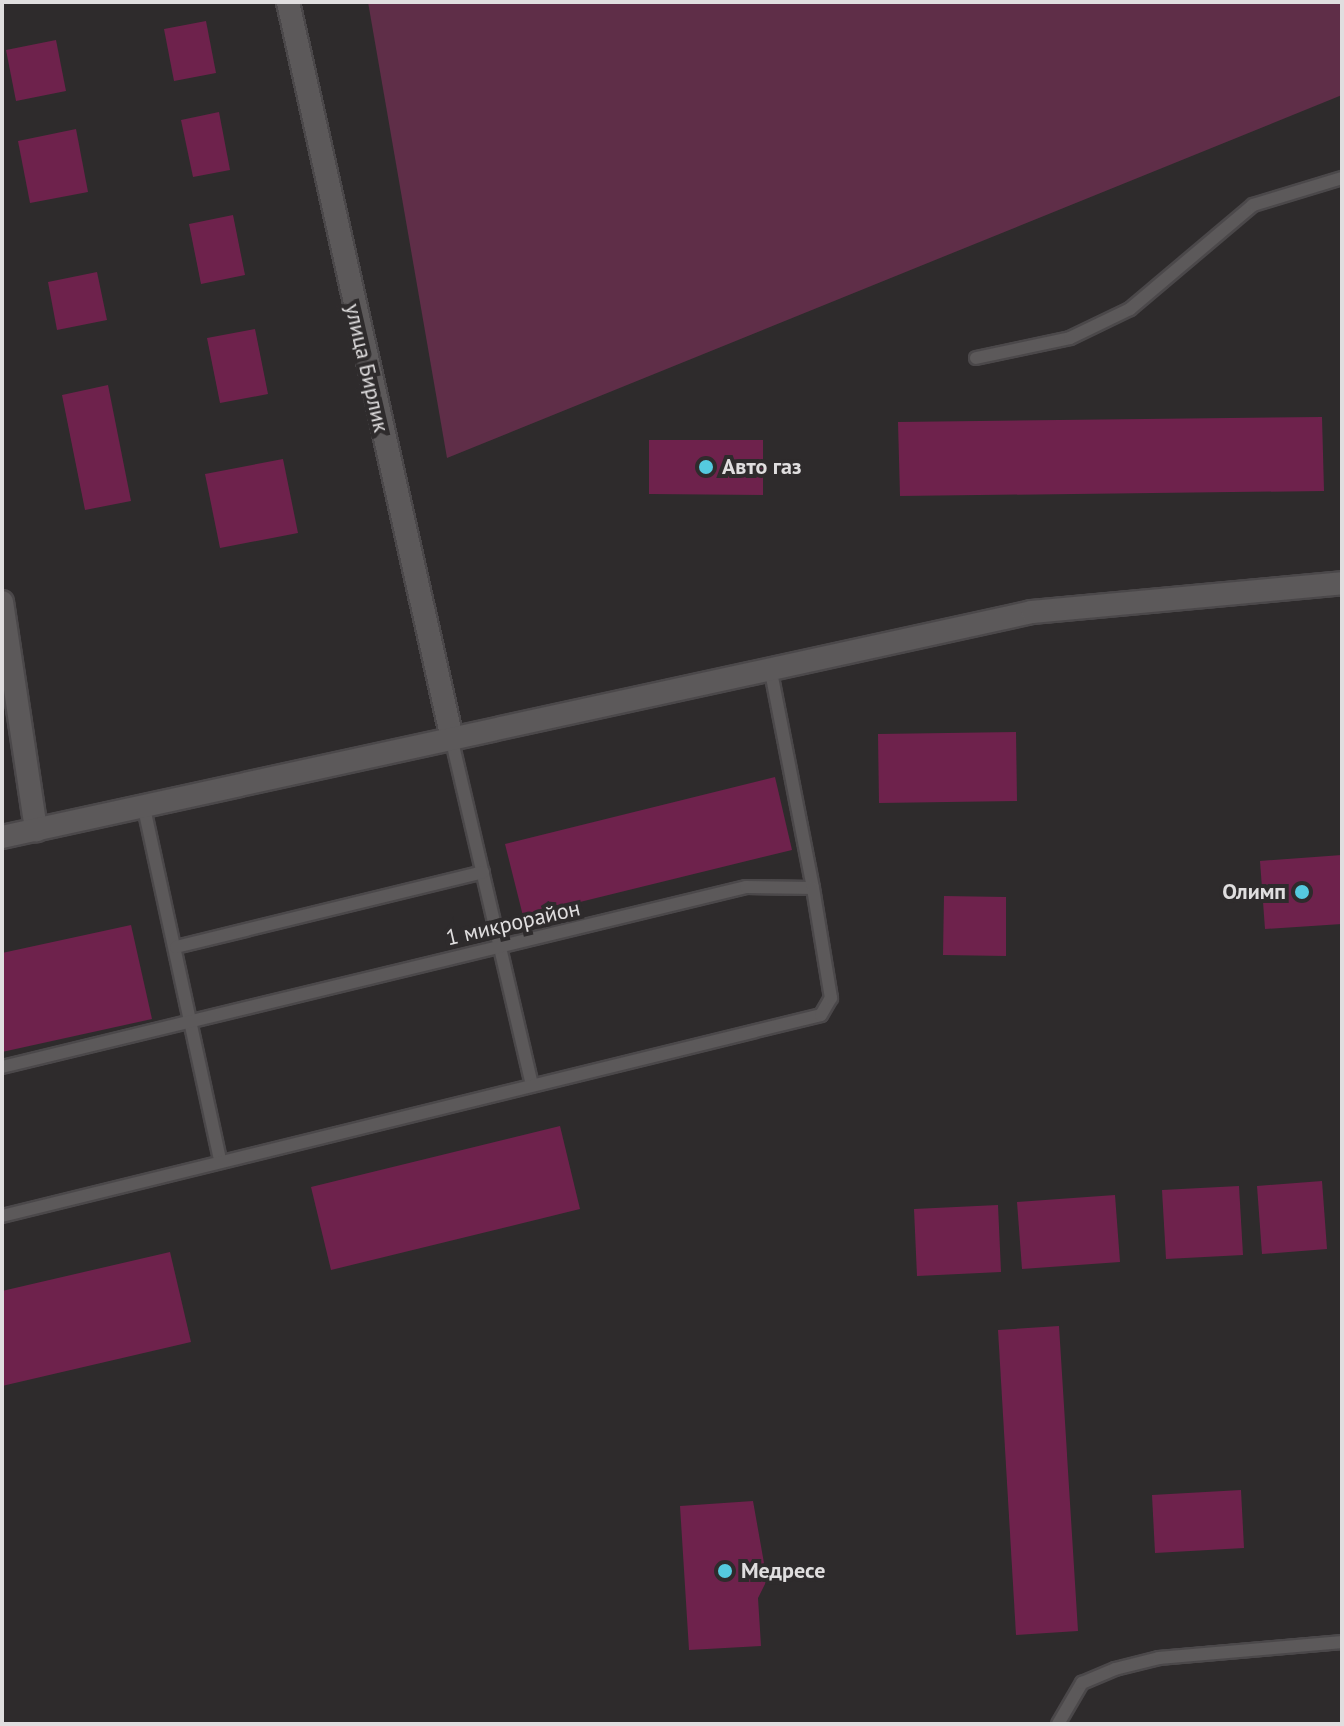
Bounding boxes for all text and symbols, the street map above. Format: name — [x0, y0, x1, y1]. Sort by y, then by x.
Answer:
street label: улица Бирлик — [339, 301, 395, 435]
place label: Авто газ — [722, 454, 802, 480]
marker: Авто газ — [697, 458, 715, 476]
place label: Олимп — [1222, 879, 1286, 905]
marker: Олимп — [1293, 883, 1311, 901]
street label: 1 микрорайон — [443, 895, 583, 951]
place label: Медресе — [741, 1558, 825, 1584]
marker: Медресе — [716, 1562, 734, 1580]

